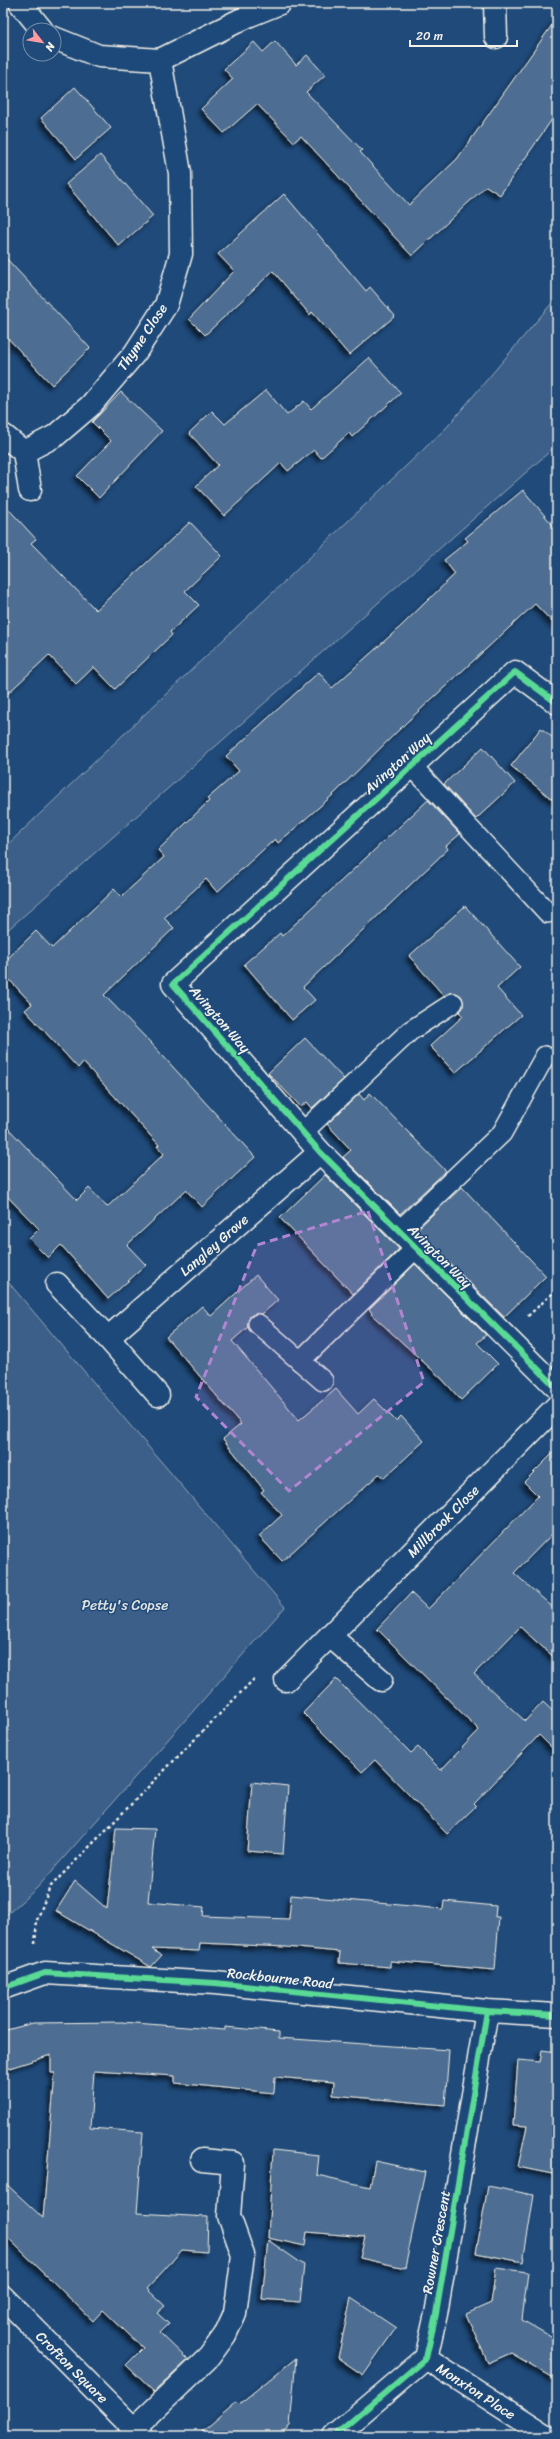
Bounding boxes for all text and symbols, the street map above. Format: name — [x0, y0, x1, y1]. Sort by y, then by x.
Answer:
north arrow — [22, 22, 62, 62]
scale bar — [410, 22, 517, 48]
text: 20 m — [416, 25, 443, 47]
text: N — [40, 38, 61, 55]
street label: Thyme Close — [111, 298, 174, 376]
street label: Avington Way — [357, 726, 437, 801]
street label: Avington Way — [182, 979, 257, 1060]
street label: Langley Grove — [174, 1208, 255, 1283]
street label: Avington Way — [401, 1217, 479, 1295]
street label: Millbrook Close — [401, 1479, 486, 1564]
park label: Petty's Copse — [82, 1593, 168, 1618]
street label: Rockbourne Road — [226, 1961, 336, 1997]
street label: Rowner Crescent — [415, 2188, 458, 2296]
street label: Crofton Square — [29, 2325, 114, 2410]
street label: Monxton Place — [431, 2356, 521, 2427]

